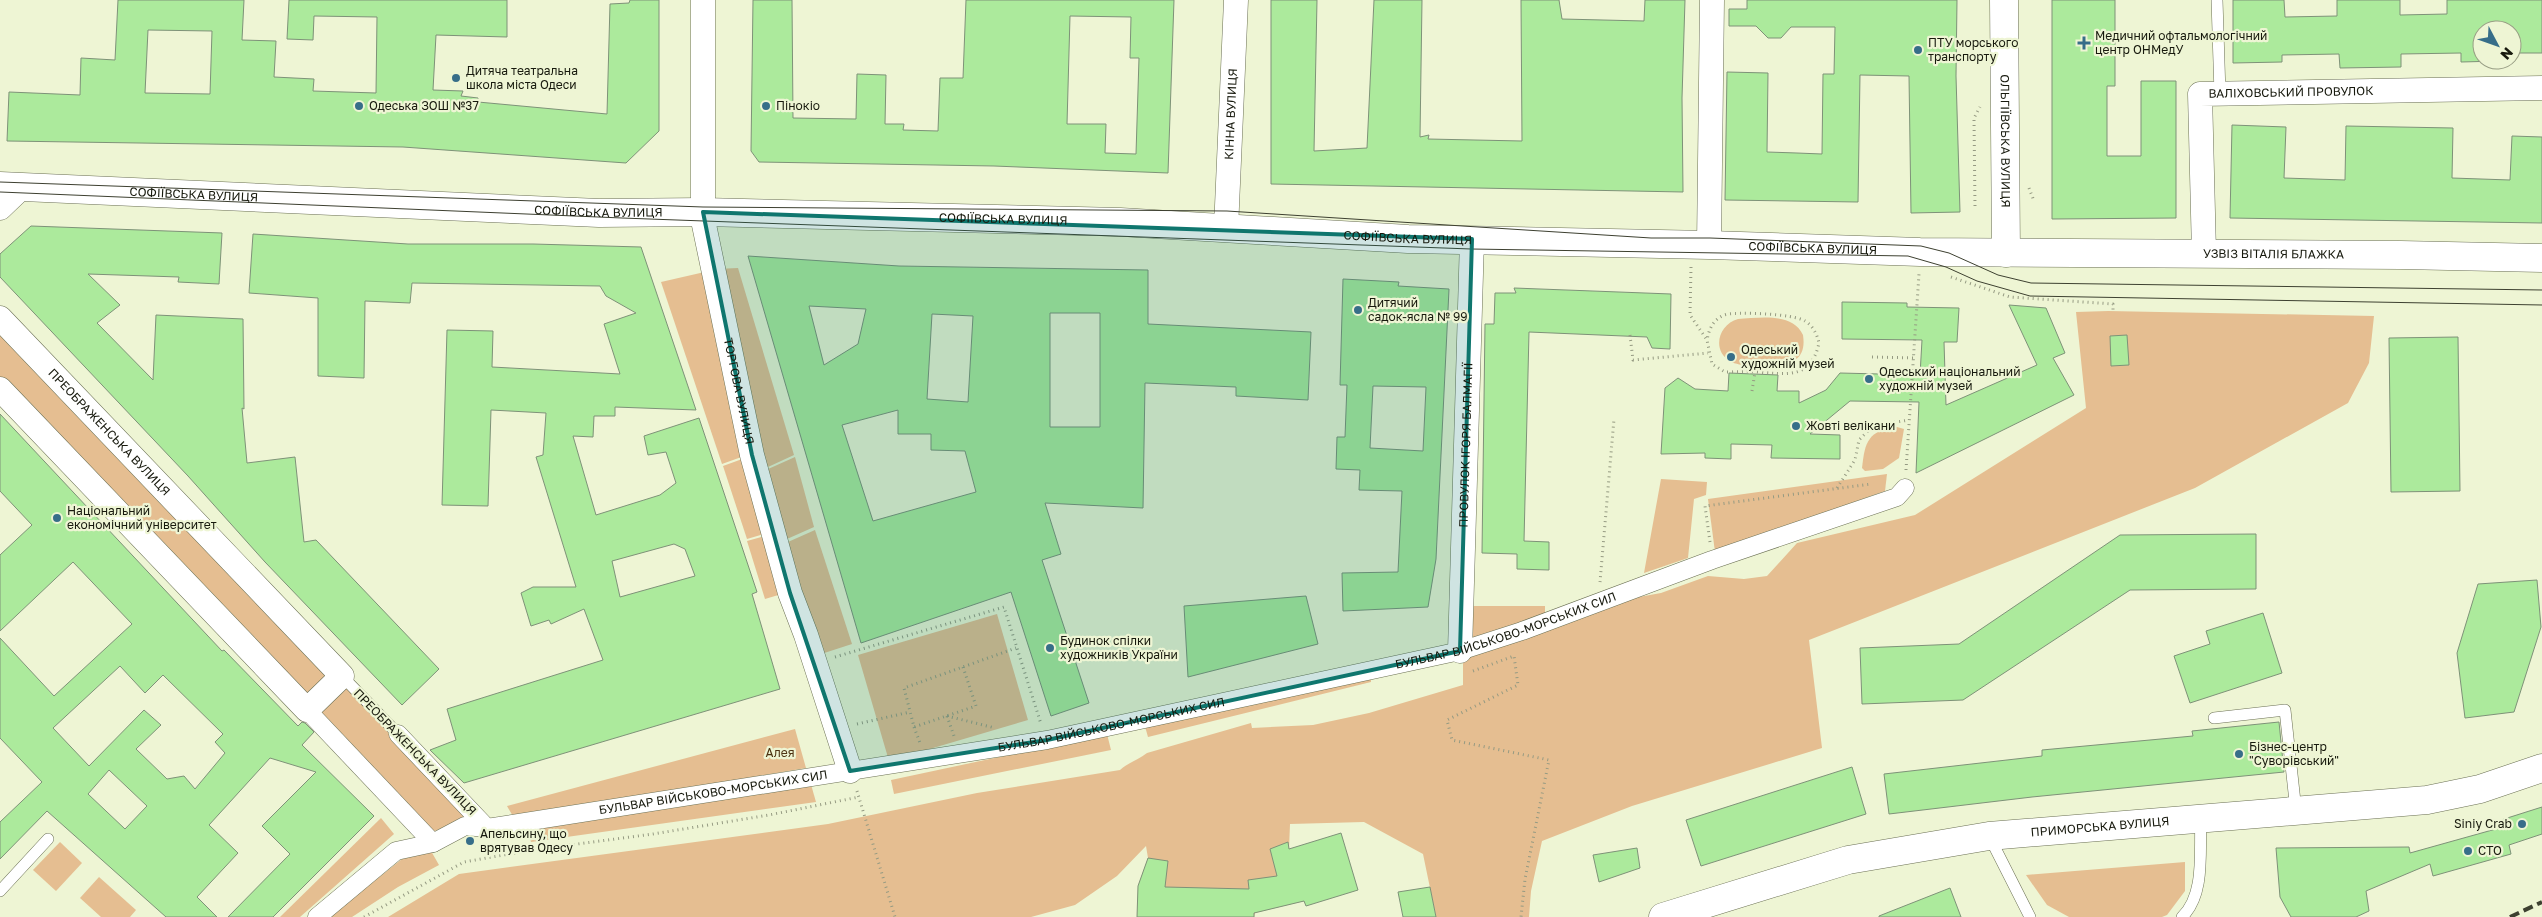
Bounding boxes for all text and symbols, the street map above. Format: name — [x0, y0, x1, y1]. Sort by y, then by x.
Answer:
north arrow — [2472, 20, 2522, 70]
place label: Медичний офтальмологічний центр ОНМедУ — [2095, 28, 2267, 57]
place label: ПТУ морського транспорту — [1928, 35, 2018, 64]
marker: Медичний офтальмологічний центр ОНМедУ — [2077, 36, 2091, 50]
marker: ПТУ морського транспорту — [1912, 44, 1924, 56]
text: N — [2497, 44, 2517, 63]
place label: Дитяча театральна школа міста Одеси — [466, 63, 578, 92]
street label: КІННА ВУЛИЦЯ — [1221, 68, 1240, 160]
marker: Дитяча театральна школа міста Одеси — [450, 72, 462, 84]
street label: ОЛЬГІЇВСЬКА ВУЛИЦЯ — [1998, 74, 2014, 208]
street label: ВАЛІХОВСЬКИЙ ПРОВУЛОК — [2208, 83, 2374, 101]
place label: Одеська ЗОШ №37 — [369, 98, 479, 113]
place label: Пінокіо — [776, 98, 820, 113]
marker: Одеська ЗОШ №37 — [353, 100, 365, 112]
marker: Пінокіо — [760, 100, 772, 112]
street label: СОФІЇВСЬКА ВУЛИЦЯ — [129, 184, 258, 205]
street label: СОФІЇВСЬКА ВУЛИЦЯ — [534, 202, 663, 220]
street label: СОФІЇВСЬКА ВУЛИЦЯ — [939, 210, 1068, 228]
street label: СОФІЇВСЬКА ВУЛИЦЯ — [1343, 227, 1472, 247]
street label: СОФІЇВСЬКА ВУЛИЦЯ — [1748, 238, 1877, 258]
street label: УЗВІЗ ВІТАЛІЯ БЛАЖКА — [2203, 246, 2344, 262]
place label: Дитячий садок-ясла № 99 — [1368, 295, 1468, 324]
marker: Дитячий садок-ясла № 99 — [1352, 304, 1364, 316]
street label: ТОРГОВА ВУЛИЦЯ — [721, 337, 758, 446]
place label: Одеський художній музей — [1741, 342, 1834, 371]
marker: Одеський художній музей — [1725, 351, 1737, 363]
street label: ПРОВУЛОК ІГОРЯ БАЛМАГІЇ — [1456, 362, 1475, 528]
place label: Одеський національний художній музей — [1879, 364, 2020, 393]
street label: ПРЕОБРАЖЕНСЬКА ВУЛИЦЯ — [45, 365, 174, 499]
marker: Одеський національний художній музей — [1863, 373, 1875, 385]
place label: Жовті велікани — [1806, 418, 1895, 433]
marker: Жовті велікани — [1790, 420, 1802, 432]
place label: Національний економічний університет — [67, 503, 217, 532]
marker: Національний економічний університет — [51, 512, 63, 524]
street label: БУЛЬВАР ВІЙСЬКОВО-МОРСЬКИХ СИЛ — [1394, 589, 1618, 672]
place label: Будинок спілки художників України — [1060, 633, 1178, 662]
marker: Будинок спілки художників України — [1044, 642, 1056, 654]
street label: ПРЕОБРАЖЕНСЬКА ВУЛИЦЯ — [351, 685, 480, 818]
street label: БУЛЬВАР ВІЙСЬКОВО-МОРСЬКИХ СИЛ — [997, 694, 1226, 755]
place label: Бізнес-центр "Суворівський" — [2249, 739, 2339, 768]
park label: Алея — [765, 745, 795, 760]
marker: Бізнес-центр "Суворівський" — [2233, 748, 2245, 760]
street label: БУЛЬВАР ВІЙСЬКОВО-МОРСЬКИХ СИЛ — [598, 767, 828, 817]
street label: ПРИМОРСЬКА ВУЛИЦЯ — [2030, 813, 2170, 840]
place label: Siniy Crab — [2454, 816, 2512, 831]
marker: Siniy Crab — [2516, 818, 2528, 830]
place label: Апельсину, що врятував Одесу — [480, 826, 573, 855]
marker: Апельсину, що врятував Одесу — [464, 835, 476, 847]
place label: СТО — [2478, 843, 2502, 858]
marker: СТО — [2462, 845, 2474, 857]

